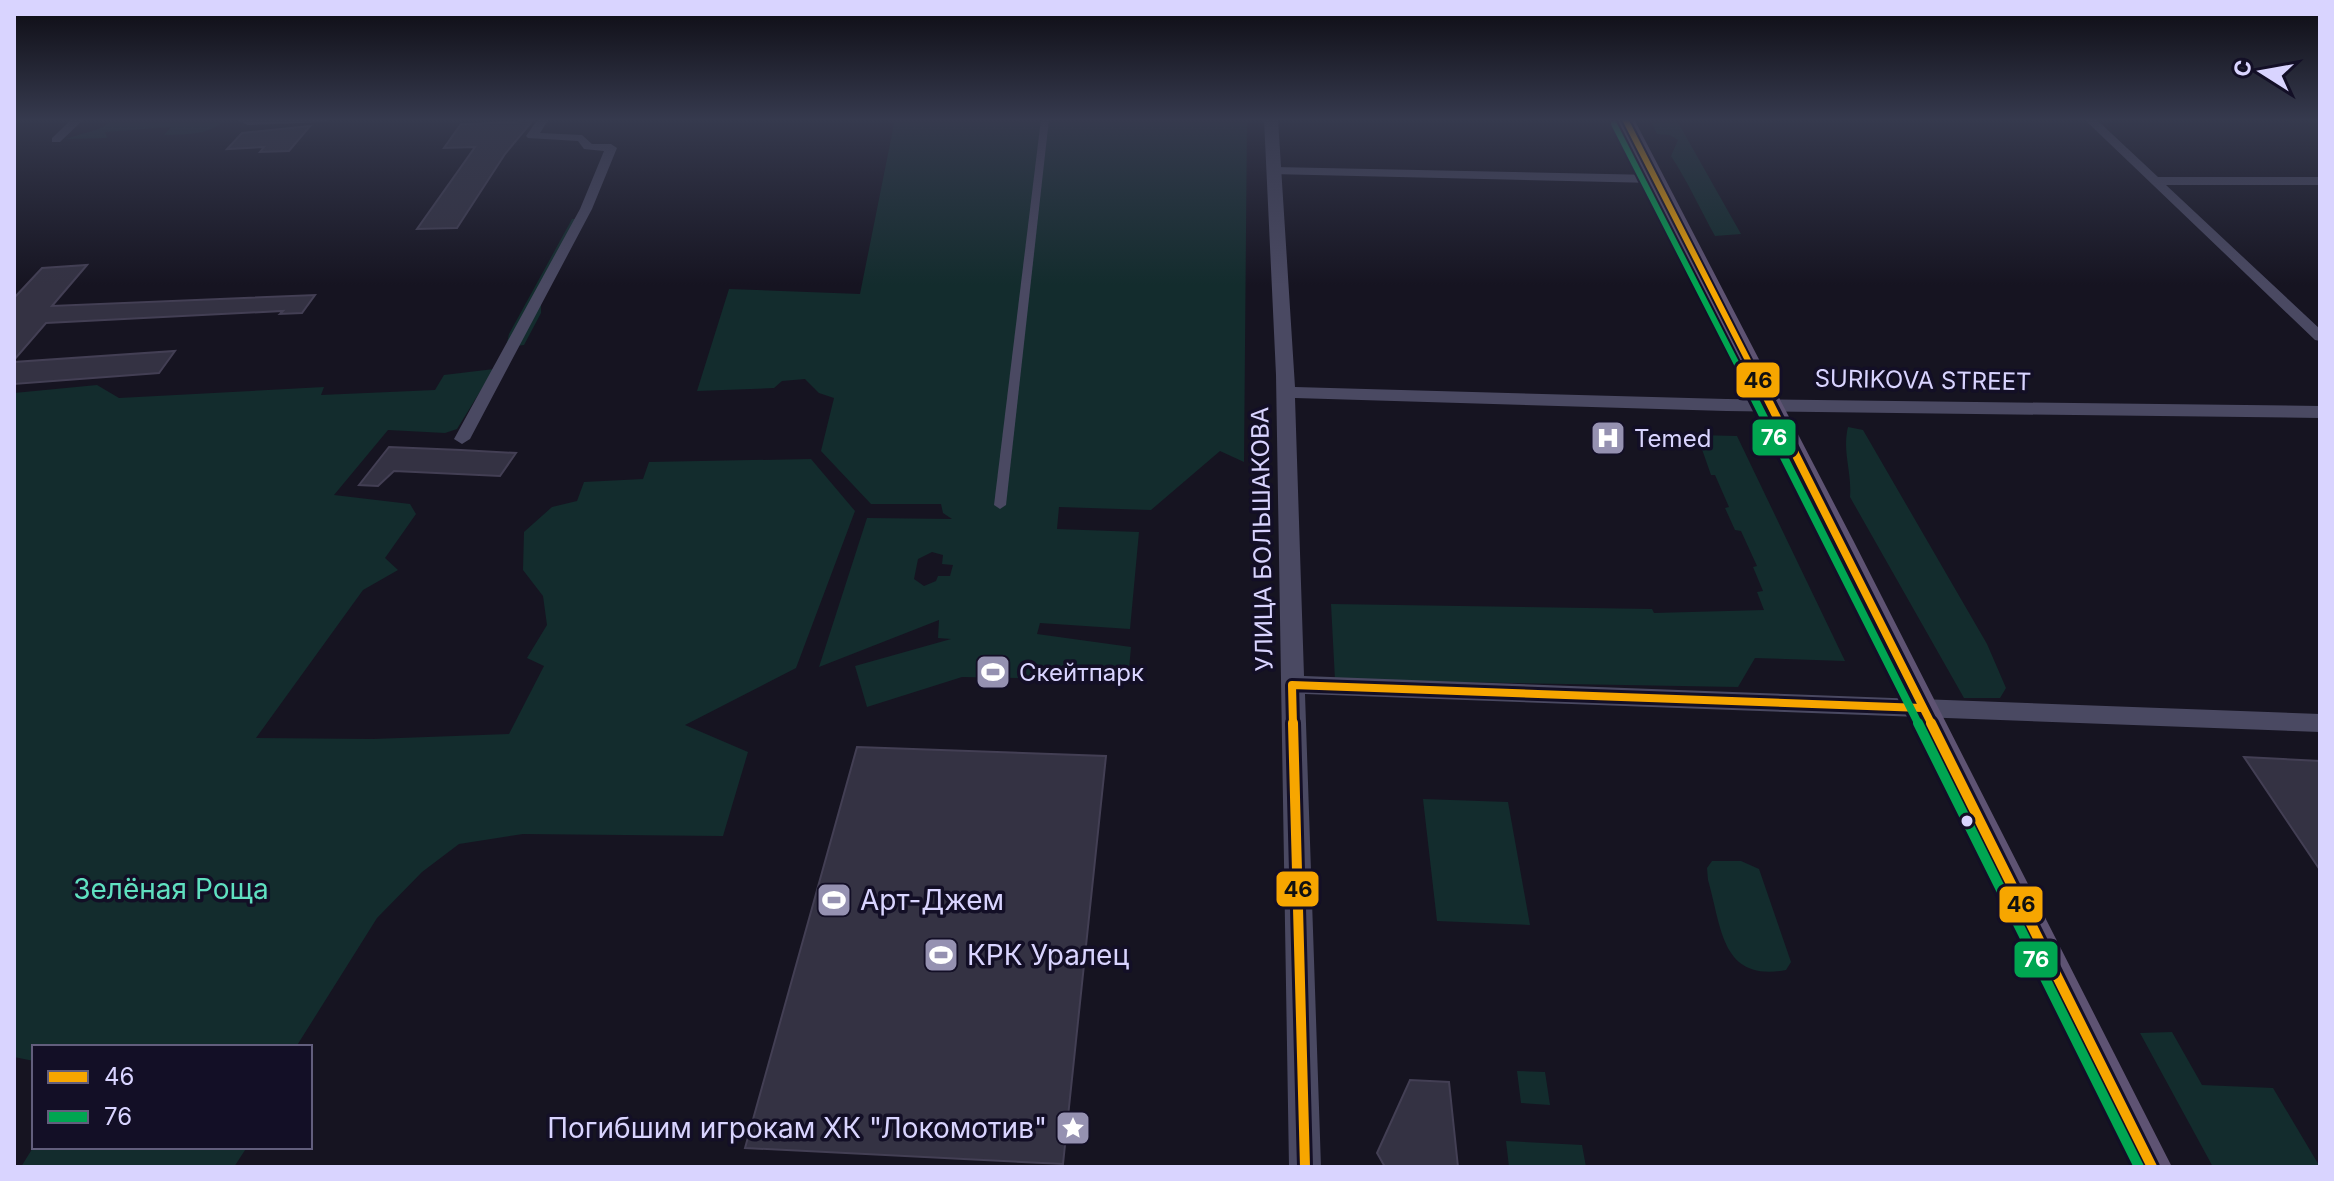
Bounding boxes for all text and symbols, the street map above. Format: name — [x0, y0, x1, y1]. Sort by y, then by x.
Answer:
north arrow — [2222, 32, 2302, 112]
text: С — [2228, 58, 2257, 79]
line badge: 46 — [1735, 361, 1781, 399]
street label: SURIKOVA STREET — [1814, 364, 2032, 396]
text: 46 — [1743, 367, 1773, 393]
street label: УЛИЦА БОЛЬШАКОВА — [1245, 406, 1279, 672]
line badge: 76 — [1751, 418, 1797, 457]
hospital icon: Temed — [1589, 419, 1627, 457]
place label: Temed — [1634, 424, 1711, 453]
text: 76 — [1761, 424, 1787, 450]
sports icon: Скейтпарк — [974, 653, 1012, 691]
place label: Скейтпарк — [1019, 658, 1144, 687]
unlabelled marker — [1959, 813, 1975, 829]
line badge: 46 — [1275, 870, 1320, 908]
park label: Зелёная Роща — [73, 872, 269, 906]
text: 46 — [1283, 876, 1313, 902]
sports icon: Арт-Джем — [815, 881, 853, 919]
place label: Арт-Джем — [860, 883, 1004, 917]
line badge: 46 — [1998, 885, 2044, 924]
text: 46 — [2006, 891, 2036, 917]
sports icon: КРК Уралец — [922, 936, 960, 974]
place label: КРК Уралец — [967, 938, 1129, 972]
line badge: 76 — [2013, 940, 2059, 979]
text: 76 — [2023, 946, 2049, 972]
legend — [32, 1045, 312, 1149]
text: 46 — [104, 1062, 134, 1091]
text: 76 — [104, 1102, 132, 1131]
place icon: Погибшим игрокам ХК "Локомотив" — [1054, 1109, 1092, 1147]
place label: Погибшим игрокам ХК "Локомотив" — [547, 1111, 1047, 1145]

